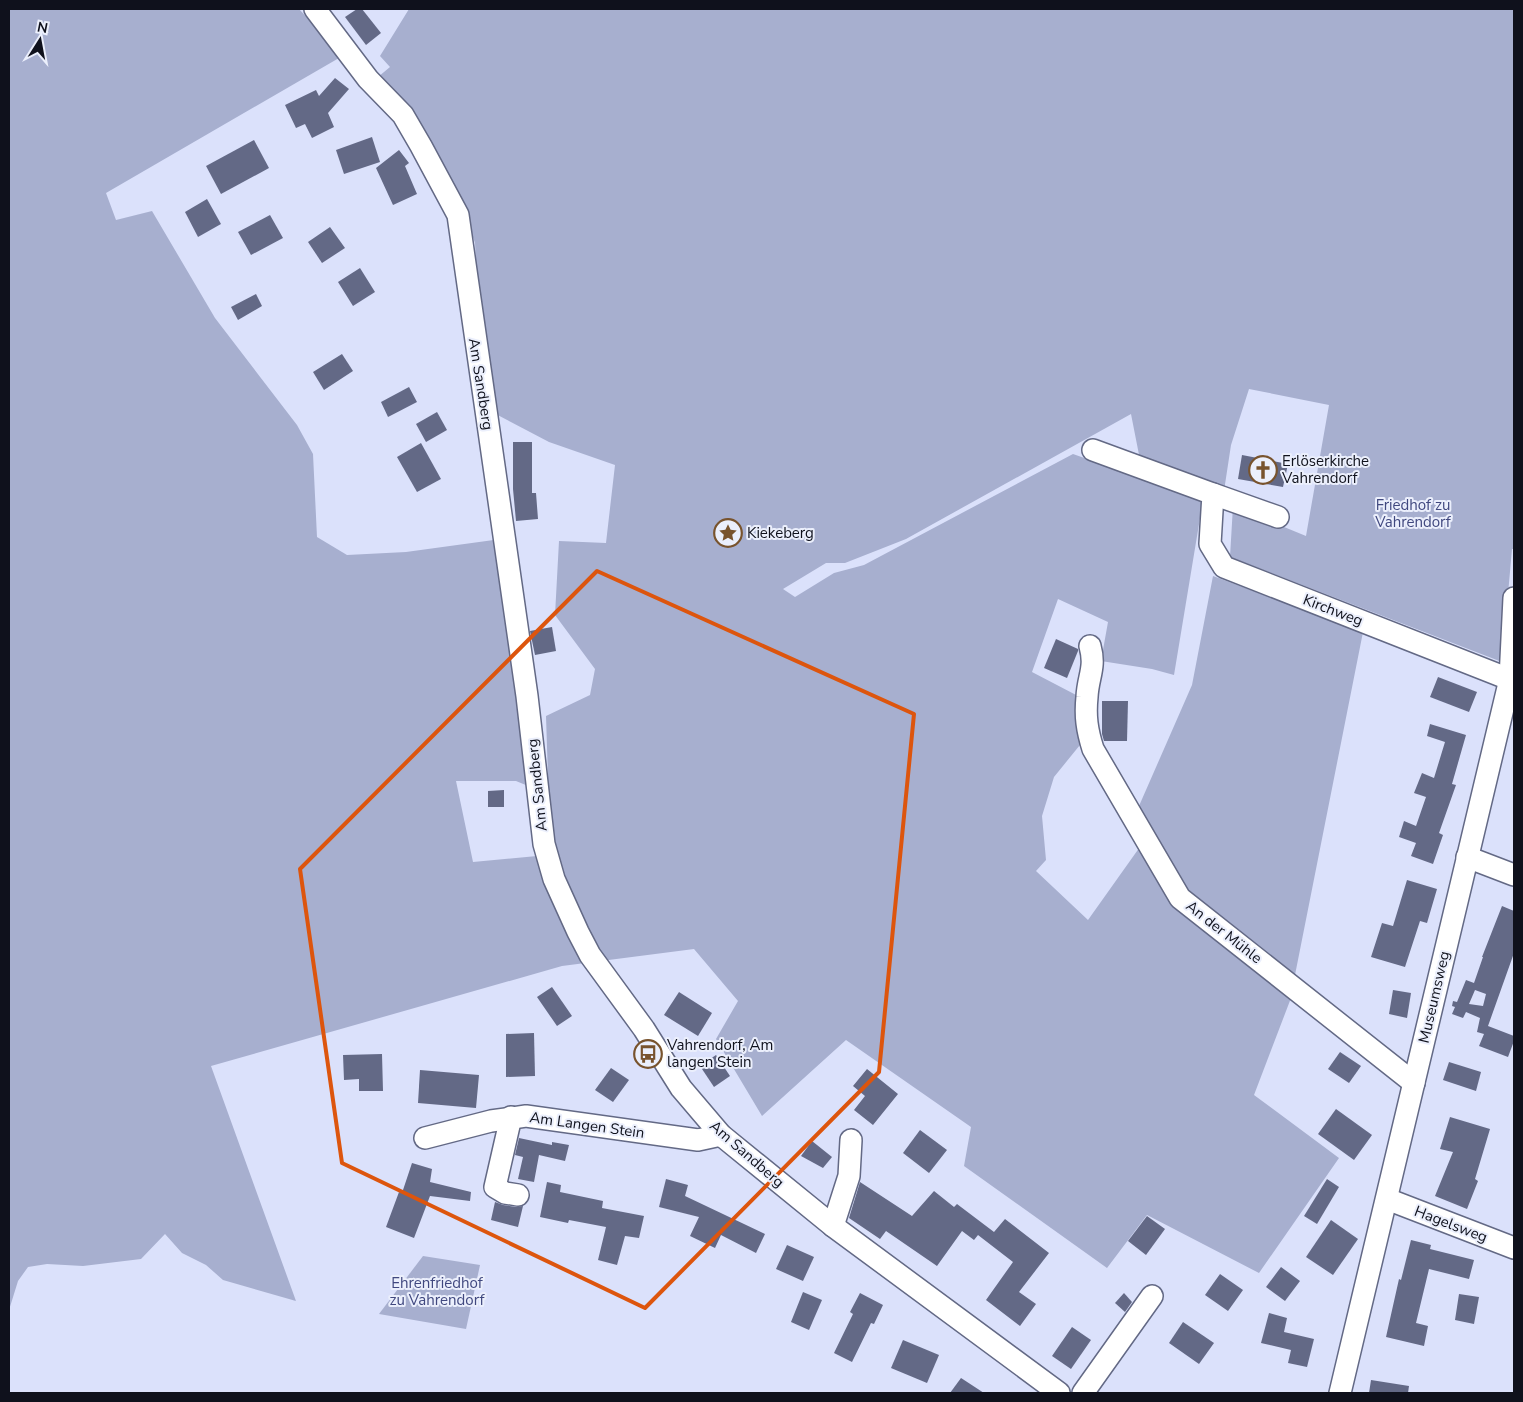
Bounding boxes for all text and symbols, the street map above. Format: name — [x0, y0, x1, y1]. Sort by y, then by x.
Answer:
north arrow — [15, 15, 65, 65]
text: N — [35, 17, 49, 38]
street label: Am Sandberg — [464, 337, 498, 431]
place label: Erlöserkirche Vahrendorf — [1281, 451, 1369, 488]
church icon: Erlöserkirche Vahrendorf — [1248, 455, 1278, 485]
park label: Friedhof zu Vahrendorf — [1374, 495, 1452, 532]
place icon: Kiekeberg — [713, 518, 743, 548]
place label: Kiekeberg — [747, 523, 814, 543]
street label: Kirchweg — [1300, 589, 1366, 631]
street label: Am Sandberg — [522, 738, 552, 832]
street label: An der Mühle — [1182, 896, 1266, 968]
street label: Museumsweg — [1414, 949, 1454, 1045]
place label: Vahrendorf, Am langen Stein — [666, 1035, 773, 1072]
bus stop icon: Vahrendorf, Am langen Stein — [633, 1039, 663, 1069]
street label: Am Langen Stein — [528, 1107, 646, 1143]
street label: Am Sandberg — [705, 1116, 789, 1192]
street label: Hagelsweg — [1412, 1201, 1490, 1247]
park label: Ehrenfriedhof zu Vahrendorf — [390, 1273, 485, 1310]

